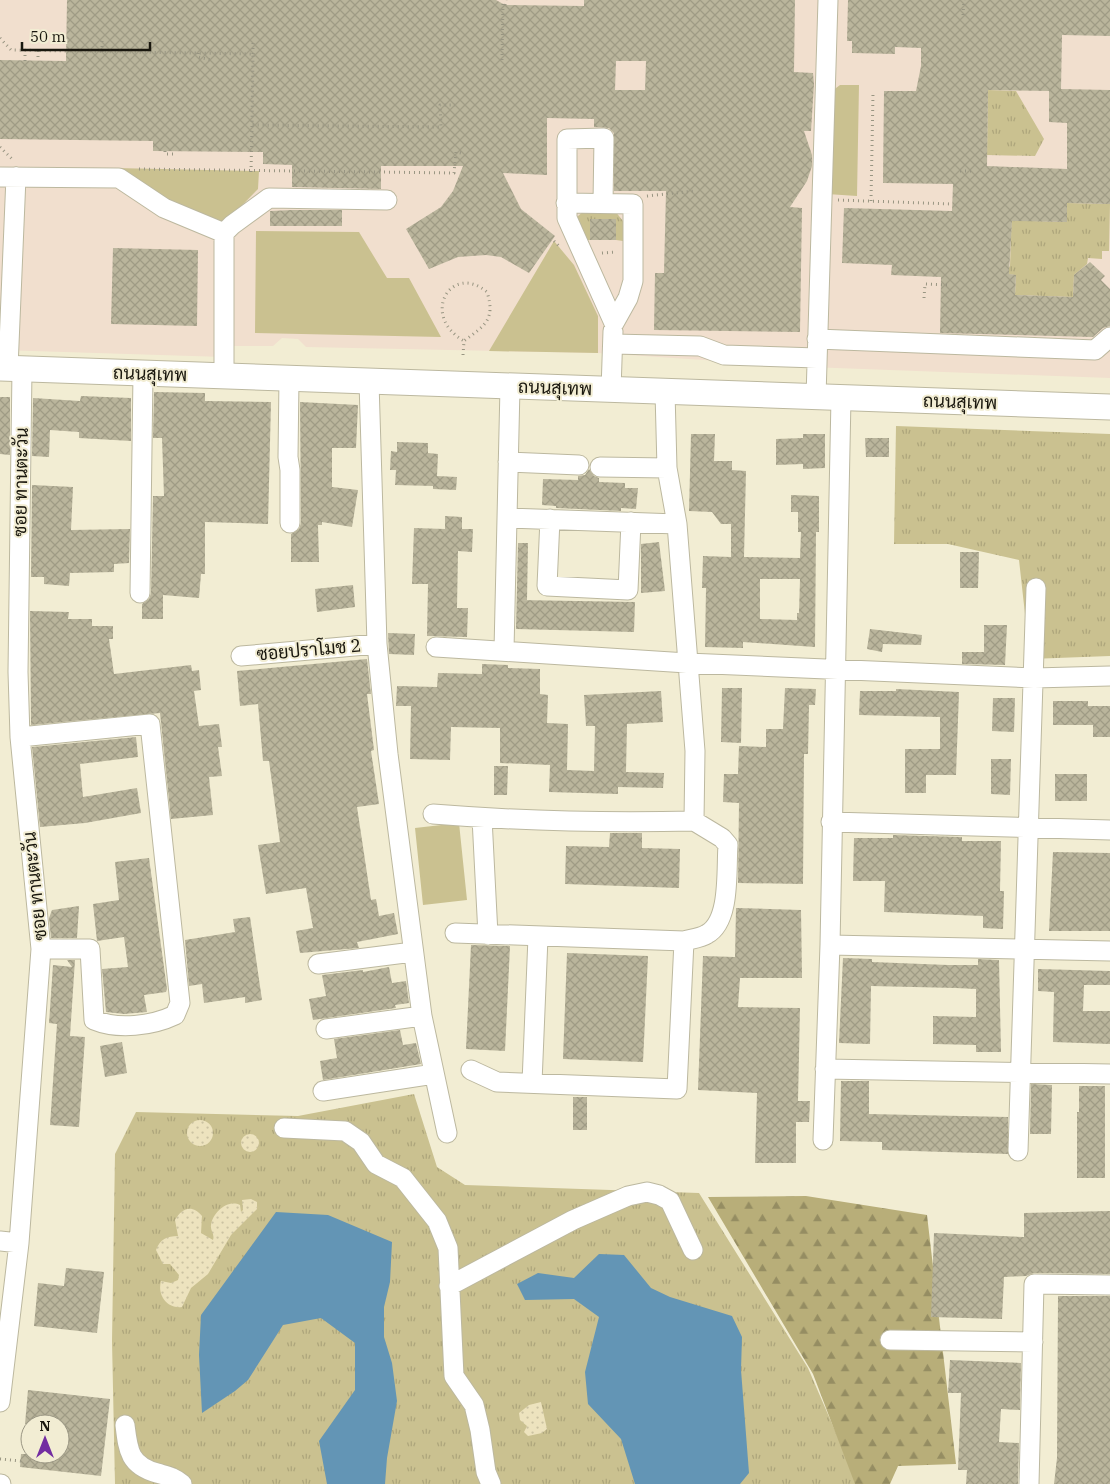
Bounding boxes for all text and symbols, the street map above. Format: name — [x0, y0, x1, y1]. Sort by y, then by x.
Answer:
scale bar — [22, 20, 150, 52]
text: 50 m — [30, 27, 66, 46]
street label: ถนนสุเทพ — [113, 361, 187, 387]
street label: ถนนสุเทพ — [518, 375, 592, 401]
street label: ถนนสุเทพ — [923, 389, 997, 415]
street label: ซอย ทานตะวัน — [8, 427, 33, 537]
street label: ซอยปราโมช 2 — [256, 632, 362, 666]
street label: ซอย ทานตะวัน — [17, 830, 52, 942]
north arrow — [20, 1414, 70, 1464]
text: N — [39, 1417, 51, 1435]

